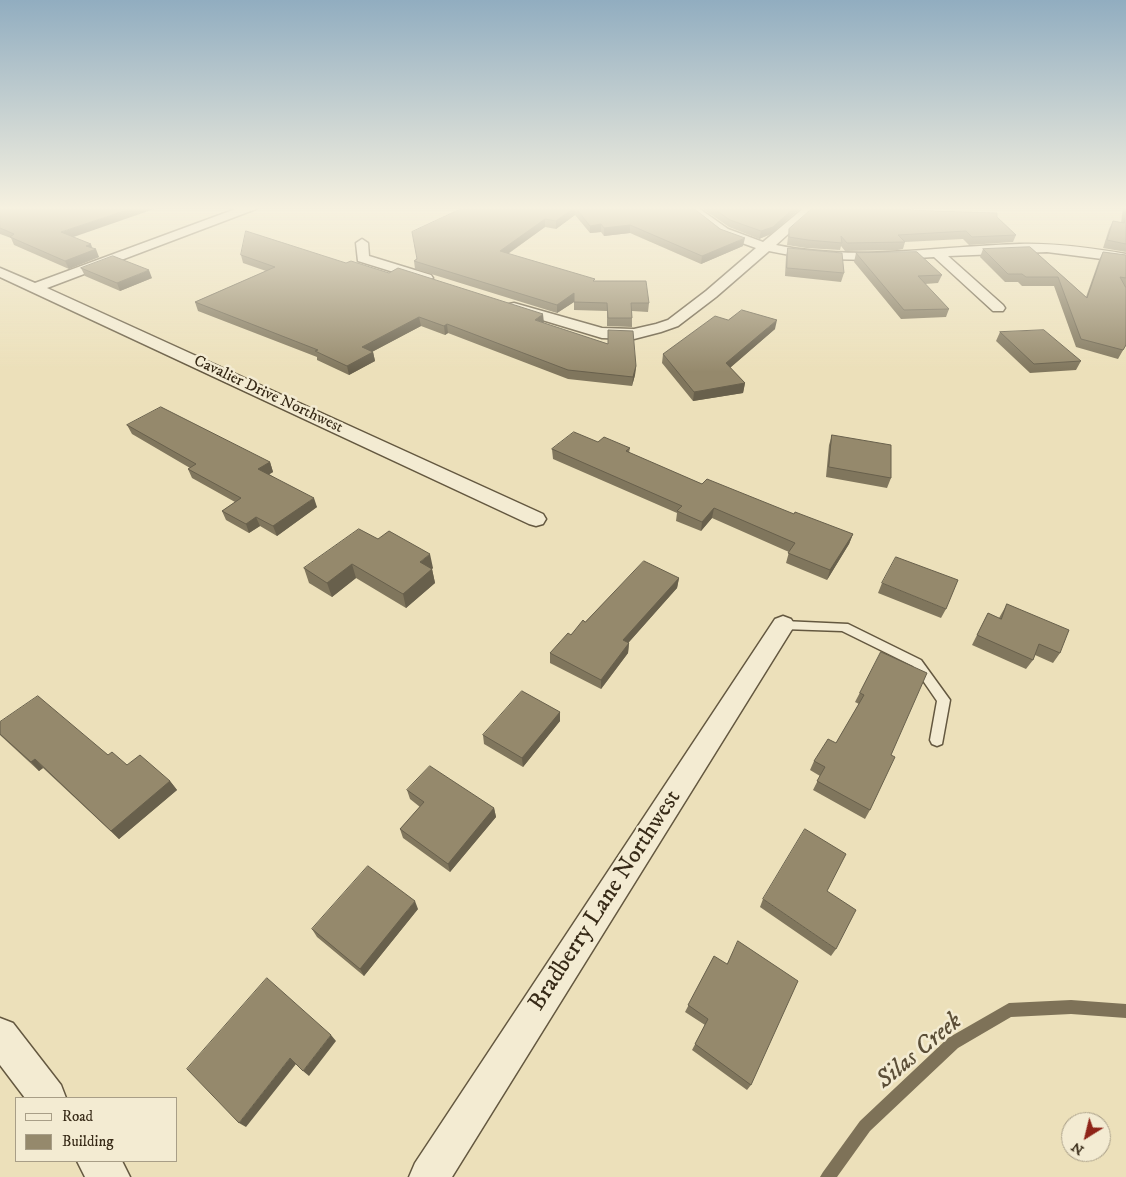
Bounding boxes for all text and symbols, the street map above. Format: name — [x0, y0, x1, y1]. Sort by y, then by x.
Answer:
street label: Cavalier Drive Northwest — [190, 352, 346, 438]
street label: Bradberry Lane Northwest — [524, 785, 688, 1017]
water label: Silas Creek — [871, 1007, 969, 1097]
legend — [15, 1097, 178, 1162]
text: Road — [62, 1107, 93, 1126]
north arrow — [1061, 1112, 1111, 1162]
text: Building — [62, 1132, 114, 1151]
text: N — [1068, 1138, 1088, 1159]

